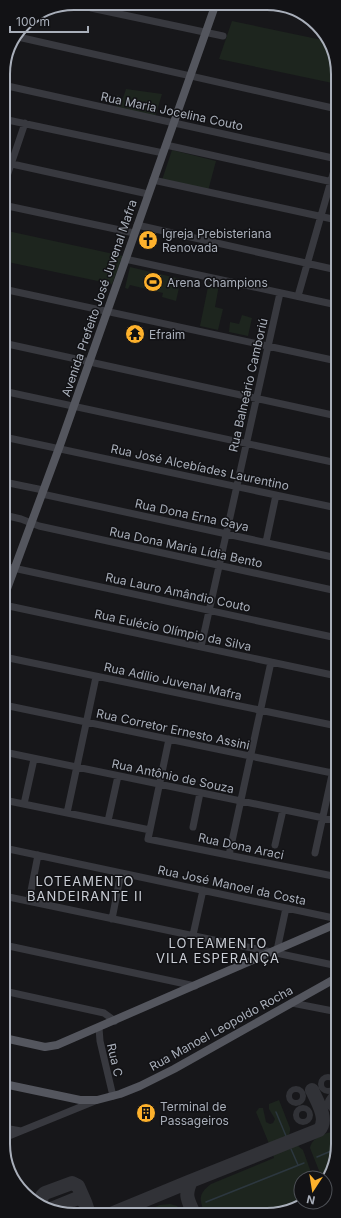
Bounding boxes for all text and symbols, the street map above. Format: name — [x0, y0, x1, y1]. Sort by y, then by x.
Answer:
scale bar — [10, 8, 88, 34]
text: 100 m — [16, 14, 50, 29]
street label: Rua Maria Jocelina Couto — [99, 89, 245, 133]
street label: Avenida Prefeito José Juvenal Mafra — [58, 198, 140, 398]
place label: Igreja Prebisteriana Renovada — [162, 226, 271, 255]
church icon: Igreja Prebisteriana Renovada — [137, 229, 159, 251]
sports icon: Arena Champions — [142, 271, 164, 293]
place label: Arena Champions — [167, 275, 268, 290]
street label: Rua Balneário Camboriú — [225, 317, 271, 453]
temple icon: Efraim — [124, 323, 146, 345]
place label: Efraim — [149, 327, 185, 342]
street label: Rua José Alcebíades Laurentino — [109, 441, 291, 493]
street label: Rua Dona Erna Gaya — [134, 496, 250, 534]
street label: Rua Dona Maria Lídia Bento — [108, 523, 264, 571]
street label: Rua Lauro Amândio Couto — [104, 569, 252, 615]
street label: Rua Eulécio Olímpio da Silva — [93, 606, 253, 654]
street label: Rua Adílio Juvenal Mafra — [103, 659, 243, 703]
street label: Rua Corretor Ernesto Assini — [95, 705, 251, 753]
street label: Rua Antônio de Souza — [110, 756, 236, 796]
street label: Rua Dona Araci — [197, 830, 285, 862]
street label: Rua José Manoel da Costa — [156, 862, 308, 908]
district label: LOTEAMENTO BANDEIRANTE II — [27, 873, 143, 904]
district label: LOTEAMENTO VILA ESPERANÇA — [156, 935, 280, 966]
street label: Rua Manoel Leopoldo Rocha — [147, 982, 295, 1074]
street label: Rua C — [104, 1042, 126, 1078]
place label: Terminal de Passageiros — [160, 1099, 229, 1128]
building icon: Terminal de Passageiros — [135, 1102, 157, 1124]
north arrow — [293, 1170, 333, 1210]
text: N — [305, 1192, 316, 1208]

